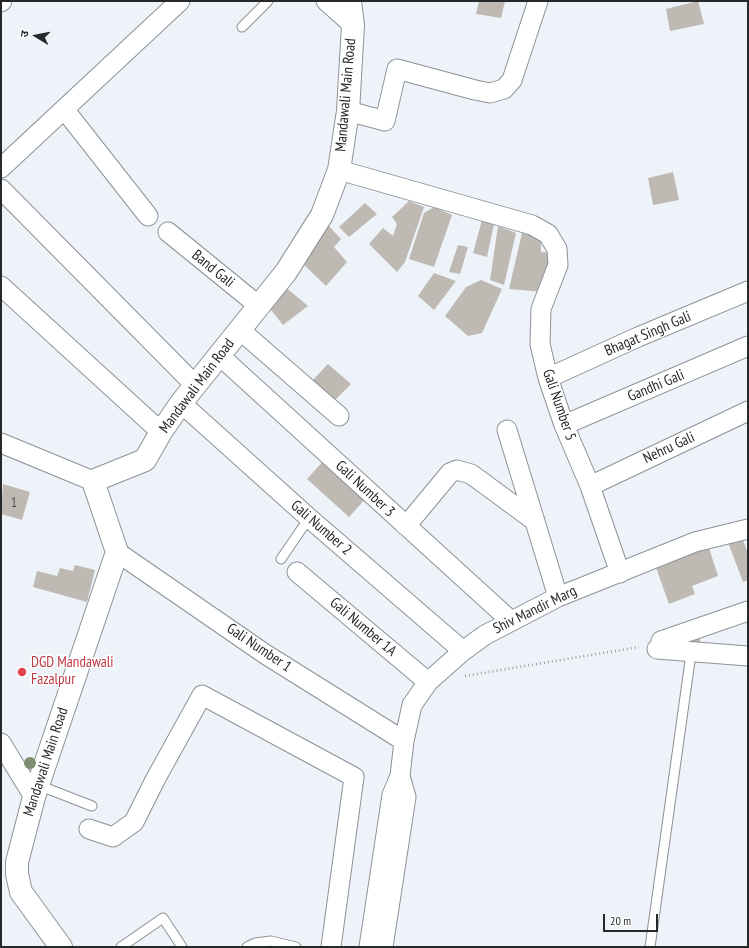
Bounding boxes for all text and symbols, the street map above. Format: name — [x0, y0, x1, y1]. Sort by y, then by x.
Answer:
north arrow — [16, 16, 56, 56]
text: उ — [17, 30, 32, 38]
street label: Mandawali Main Road — [332, 38, 360, 152]
street label: Band Gali — [188, 246, 238, 292]
street label: Bhagat Singh Gali — [602, 308, 694, 360]
street label: Mandawali Main Road — [156, 335, 238, 437]
street label: Gandhi Gali — [625, 366, 687, 406]
street label: Gali Number 5 — [538, 367, 580, 443]
street label: Nehru Gali — [640, 428, 698, 468]
street label: Gali Number 3 — [332, 457, 398, 521]
house number: 1 — [11, 495, 17, 511]
street label: Gali Number 2 — [287, 497, 355, 559]
street label: Shiv Mandir Marg — [490, 582, 580, 638]
street label: Gali Number 1A — [326, 594, 400, 660]
street label: Gali Number 1 — [223, 620, 295, 676]
place label: DGD Mandawali Fazalpur — [31, 654, 114, 689]
marker: DGD Mandawali Fazalpur — [16, 666, 28, 678]
street label: Mandawali Main Road — [20, 705, 72, 819]
scale bar — [605, 906, 660, 932]
text: 20 m — [610, 913, 631, 928]

